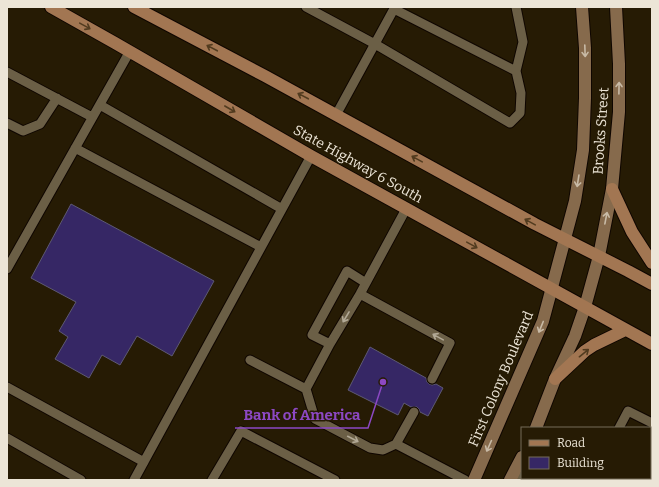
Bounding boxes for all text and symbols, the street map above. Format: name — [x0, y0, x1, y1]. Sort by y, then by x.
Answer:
one-way arrow — [79, 23, 91, 30]
one-way arrow — [206, 44, 218, 51]
one-way arrow — [581, 44, 589, 57]
one-way arrow — [615, 82, 623, 95]
street label: Brooks Street — [589, 87, 613, 175]
one-way arrow — [297, 92, 309, 100]
one-way arrow — [224, 106, 236, 114]
street label: State Highway 6 South — [290, 121, 426, 207]
one-way arrow — [411, 155, 423, 162]
one-way arrow — [574, 174, 582, 187]
one-way arrow — [602, 211, 610, 224]
one-way arrow — [525, 218, 537, 225]
one-way arrow — [466, 242, 478, 249]
street label: First Colony Boulevard — [465, 309, 537, 449]
one-way arrow — [342, 311, 350, 323]
one-way arrow — [537, 320, 544, 332]
one-way arrow — [432, 332, 444, 340]
one-way arrow — [579, 348, 590, 357]
callout: Bank of America — [235, 401, 368, 428]
text: Bank of America — [244, 406, 361, 424]
legend — [521, 427, 651, 479]
one-way arrow — [347, 436, 359, 443]
text: Road — [557, 436, 585, 450]
one-way arrow — [485, 439, 492, 451]
text: Building — [557, 456, 604, 470]

